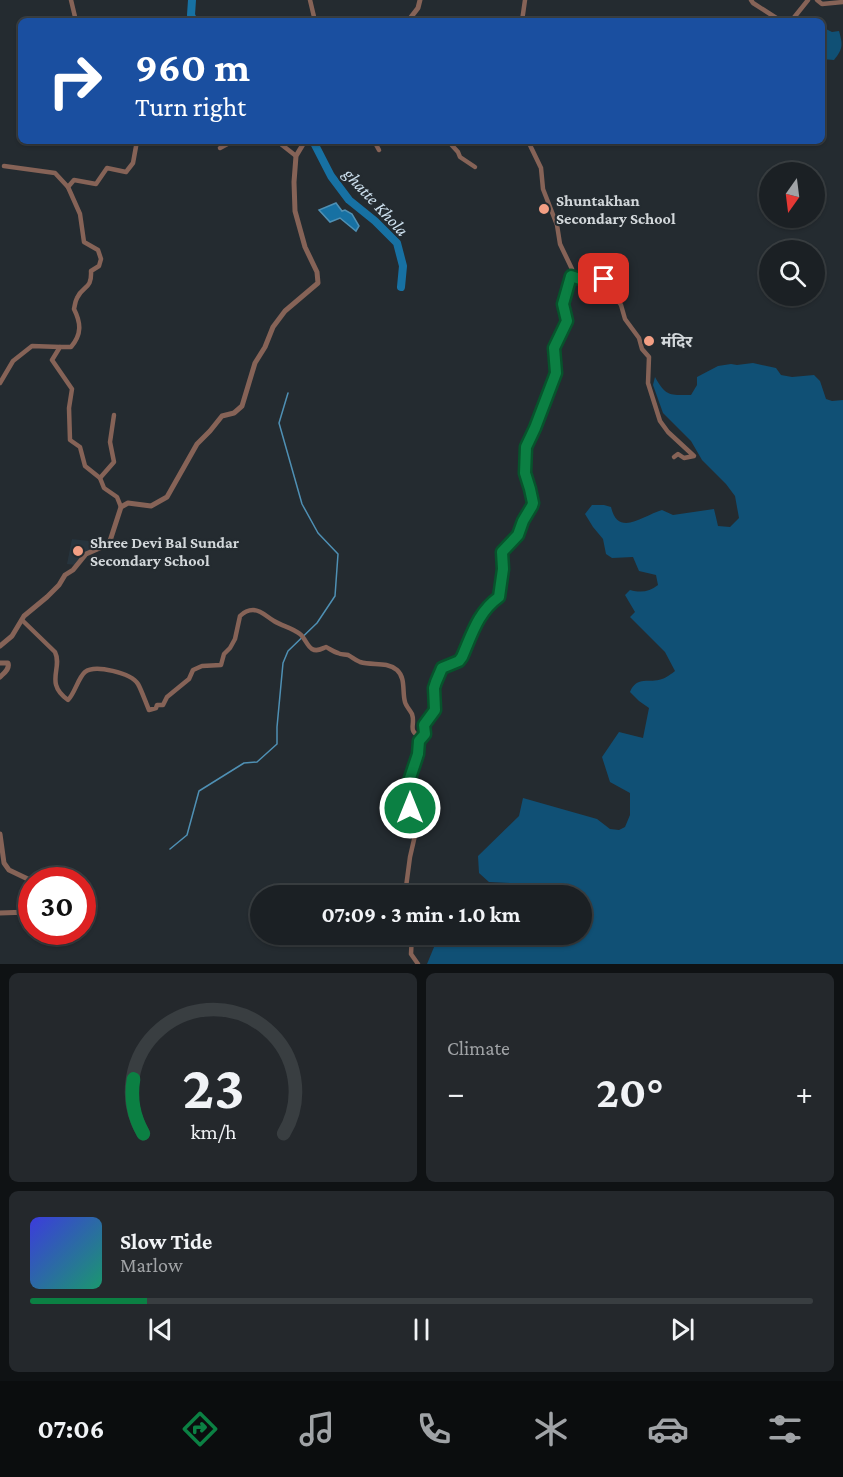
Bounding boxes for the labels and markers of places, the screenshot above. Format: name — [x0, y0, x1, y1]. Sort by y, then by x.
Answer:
place label: Shuntakhan Secondary School — [556, 192, 676, 227]
marker: Shuntakhan Secondary School — [537, 202, 551, 216]
pin — [578, 253, 629, 304]
place label: मंदिर — [661, 333, 693, 350]
marker: मंदिर — [642, 334, 656, 348]
place label: Shree Devi Bal Sundar Secondary School — [90, 534, 240, 569]
marker: Shree Devi Bal Sundar Secondary School — [71, 544, 85, 558]

